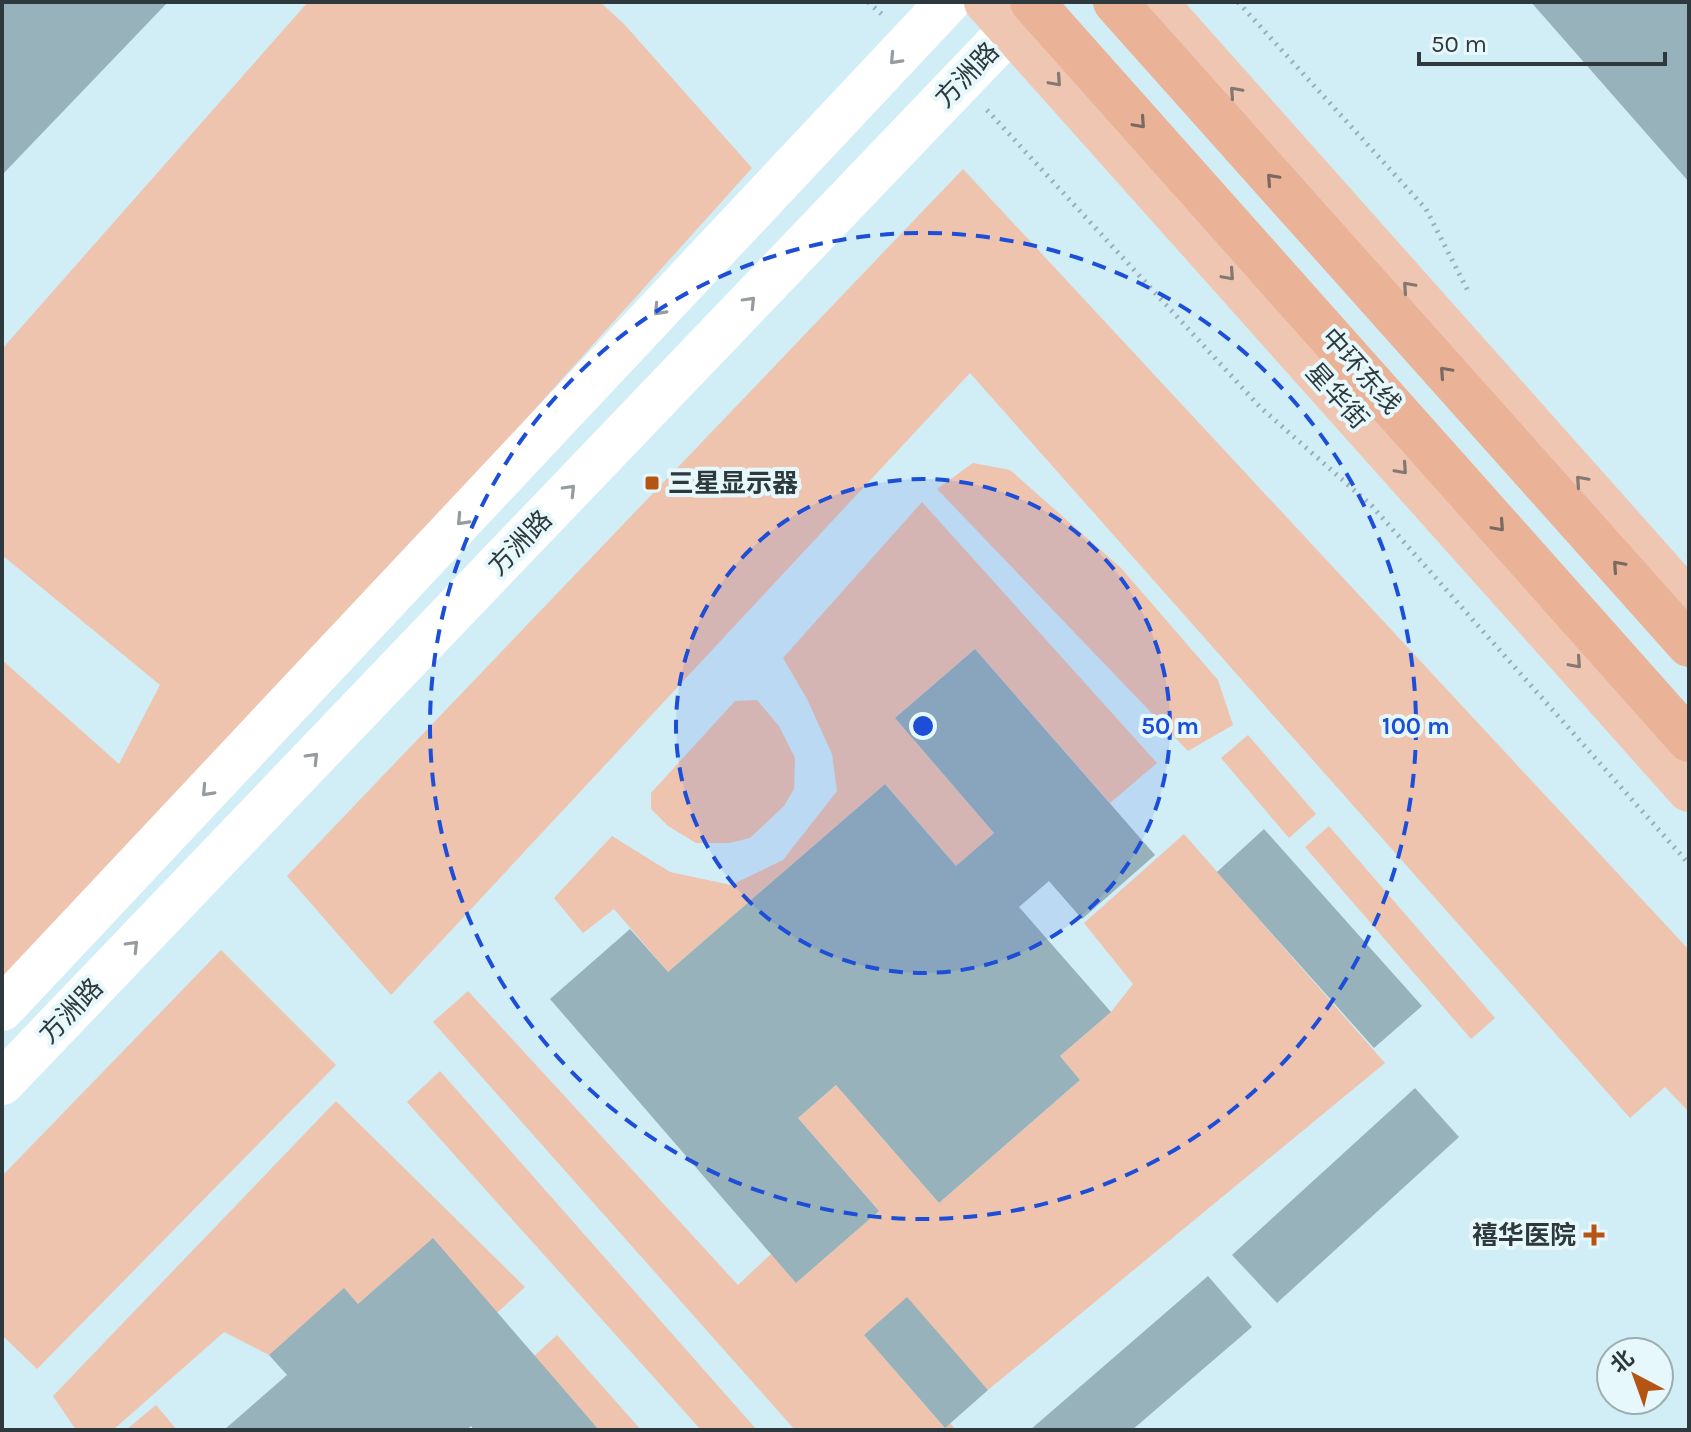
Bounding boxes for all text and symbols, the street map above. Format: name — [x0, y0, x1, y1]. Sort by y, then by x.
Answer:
scale bar — [1419, 16, 1665, 66]
text: 50 m — [1431, 30, 1487, 58]
street label: 方洲路 — [929, 36, 1005, 114]
one-way arrow — [890, 50, 904, 65]
one-way arrow — [1046, 72, 1061, 87]
one-way arrow — [1231, 87, 1245, 102]
one-way arrow — [1130, 113, 1144, 128]
one-way arrow — [1267, 173, 1282, 188]
one-way arrow — [1220, 266, 1234, 281]
one-way arrow — [1404, 281, 1418, 296]
one-way arrow — [741, 297, 756, 311]
one-way arrow — [654, 301, 669, 315]
street label: 中环东线 — [1315, 322, 1407, 420]
street label: 星华街 — [1299, 357, 1375, 435]
one-way arrow — [1441, 367, 1455, 382]
one-way arrow — [1393, 460, 1408, 474]
place label: 三星显示器 — [668, 468, 798, 499]
marker: 三星显示器 — [643, 474, 661, 492]
one-way arrow — [1577, 475, 1591, 490]
one-way arrow — [561, 484, 575, 499]
street label: 方洲路 — [482, 504, 558, 582]
one-way arrow — [457, 510, 471, 525]
one-way arrow — [1489, 517, 1503, 532]
one-way arrow — [1614, 561, 1628, 576]
one-way arrow — [1566, 653, 1580, 668]
centre of rings — [909, 712, 937, 740]
text: 50 m — [1141, 712, 1199, 740]
text: 100 m — [1382, 712, 1450, 740]
one-way arrow — [304, 753, 319, 767]
one-way arrow — [203, 781, 217, 796]
one-way arrow — [124, 941, 139, 955]
street label: 方洲路 — [33, 972, 109, 1050]
place label: 禧华医院 — [1472, 1220, 1576, 1251]
marker: 禧华医院 — [1583, 1224, 1605, 1246]
north arrow — [1595, 1336, 1675, 1416]
text: 北 — [1606, 1345, 1639, 1379]

